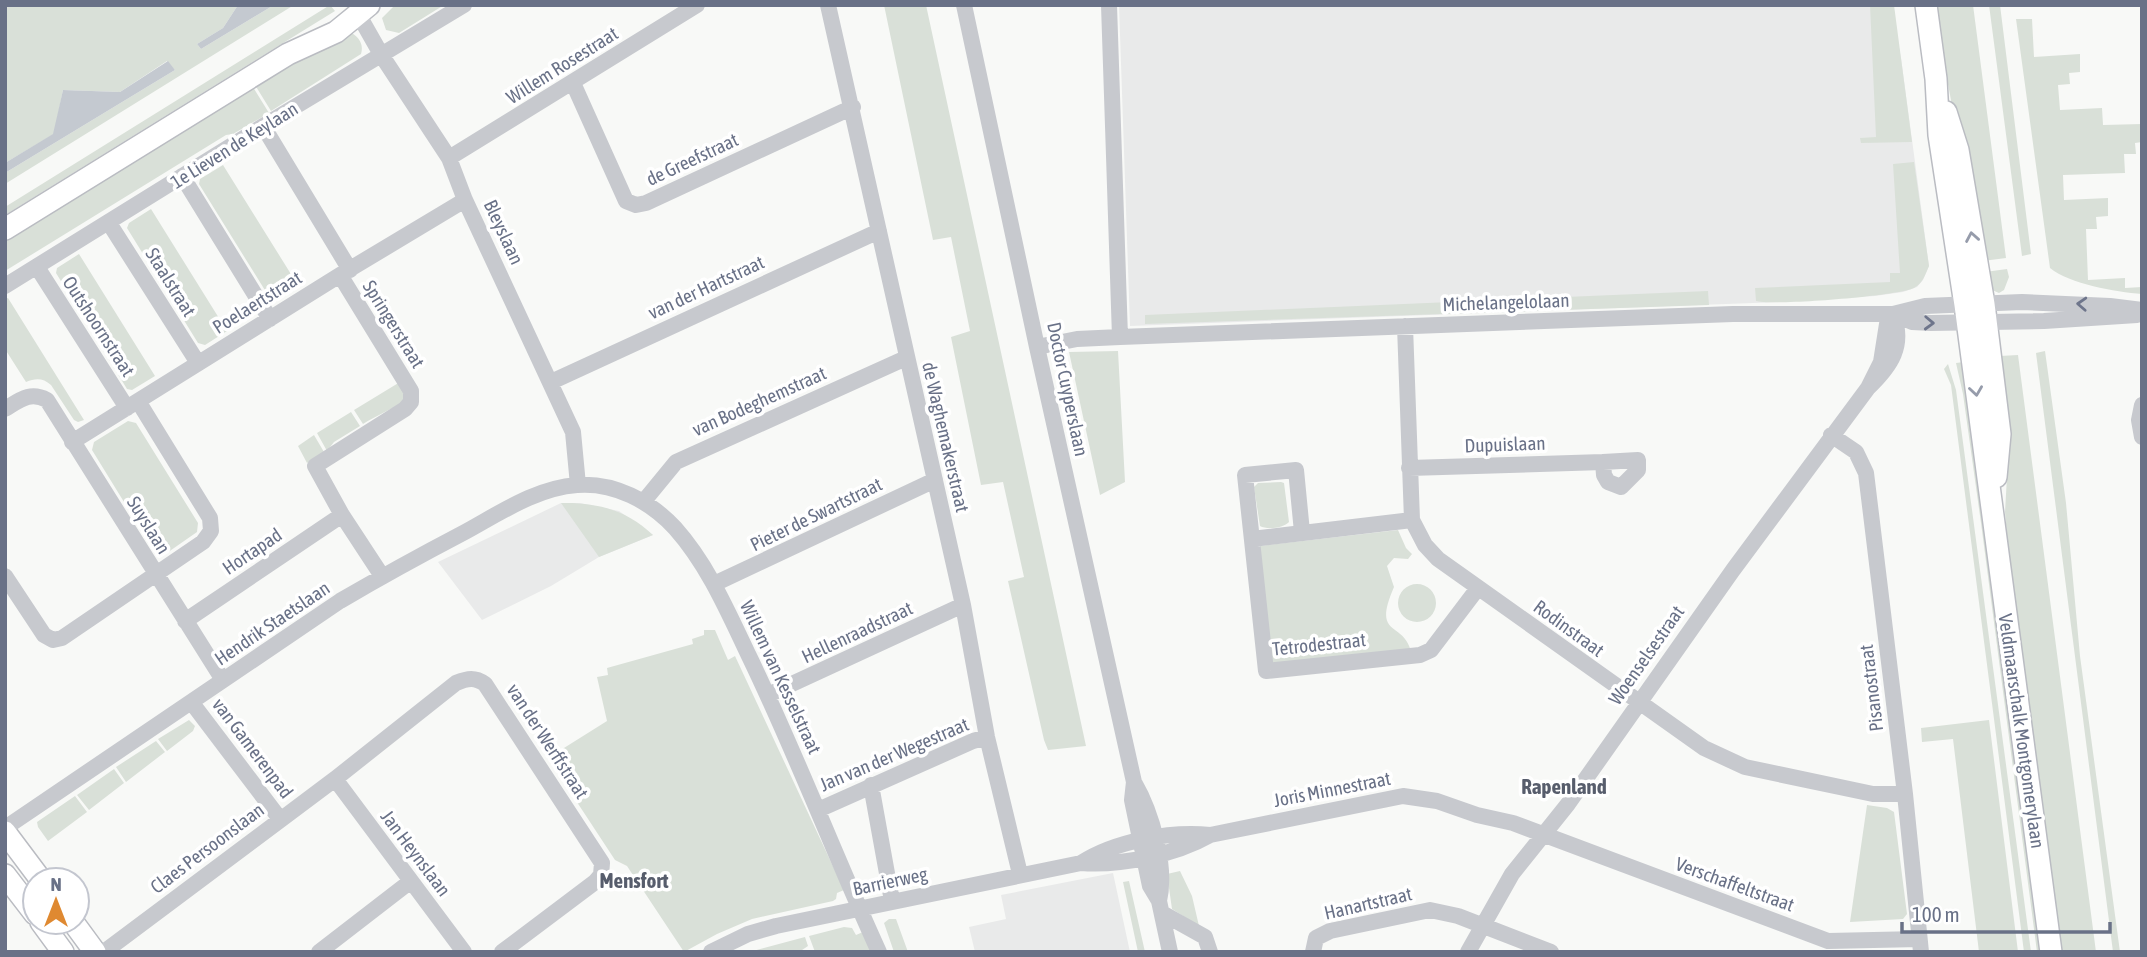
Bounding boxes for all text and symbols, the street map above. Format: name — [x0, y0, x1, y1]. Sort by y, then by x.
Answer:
street label: Willem Rosestraat — [502, 22, 622, 108]
street label: 1e Lieven de Keylaan — [166, 97, 302, 193]
street label: de Greefstraat — [643, 128, 741, 190]
street label: Bleyslaan — [480, 196, 528, 268]
one-way arrow — [1965, 231, 1980, 243]
street label: Staalstraat — [141, 244, 201, 320]
street label: van der Hartstraat — [645, 251, 767, 323]
street label: Poelaertstraat — [209, 266, 305, 338]
street label: Outshoornstraat — [58, 272, 140, 380]
street label: Springerstraat — [359, 276, 429, 372]
street label: Michelangelolaan — [1442, 289, 1570, 315]
one-way arrow — [2076, 297, 2087, 312]
one-way arrow — [1924, 315, 1935, 331]
street label: Doctor Cuyperslaan — [1043, 320, 1093, 458]
street label: de Waghemakerstraat — [918, 360, 974, 514]
street label: van Bodeghemstraat — [689, 362, 829, 440]
one-way arrow — [1968, 385, 1983, 396]
street label: Dupuislaan — [1464, 432, 1546, 456]
street label: Pieter de Swartstraat — [747, 473, 885, 555]
street label: Suyslaan — [123, 492, 175, 558]
street label: Hortapad — [218, 523, 286, 579]
street label: Hendrik Staetslaan — [210, 576, 334, 670]
street label: Rodinstraat — [1530, 595, 1608, 661]
street label: Willem van Kesselstraat — [736, 597, 826, 757]
street label: Hellenraadstraat — [798, 597, 916, 667]
street label: Woenselsestraat — [1604, 601, 1688, 709]
street label: Veldmaarschalk Montgomerylaan — [1995, 612, 2049, 850]
street label: Tetrodestraat — [1271, 628, 1367, 660]
street label: Pisanostraat — [1855, 643, 1887, 733]
street label: van der Werffstraat — [503, 680, 593, 802]
street label: van Gamerenpad — [208, 694, 298, 802]
street label: Jan van der Wegestraat — [816, 713, 972, 795]
street label: Joris Minnestraat — [1271, 767, 1393, 811]
district label: Rapenland — [1521, 774, 1607, 798]
street label: Claes Persoonslaan — [146, 798, 268, 898]
street label: Jan Heynslaan — [377, 806, 455, 900]
street label: Verschaffeltstraat — [1673, 852, 1797, 916]
street label: Barrierweg — [851, 862, 930, 900]
north arrow — [21, 866, 91, 936]
district label: Mensfort — [600, 868, 668, 892]
text: N — [50, 873, 62, 895]
street label: Hanartstraat — [1322, 882, 1414, 924]
scale bar — [1902, 890, 2110, 934]
text: 100 m — [1912, 902, 1960, 926]

